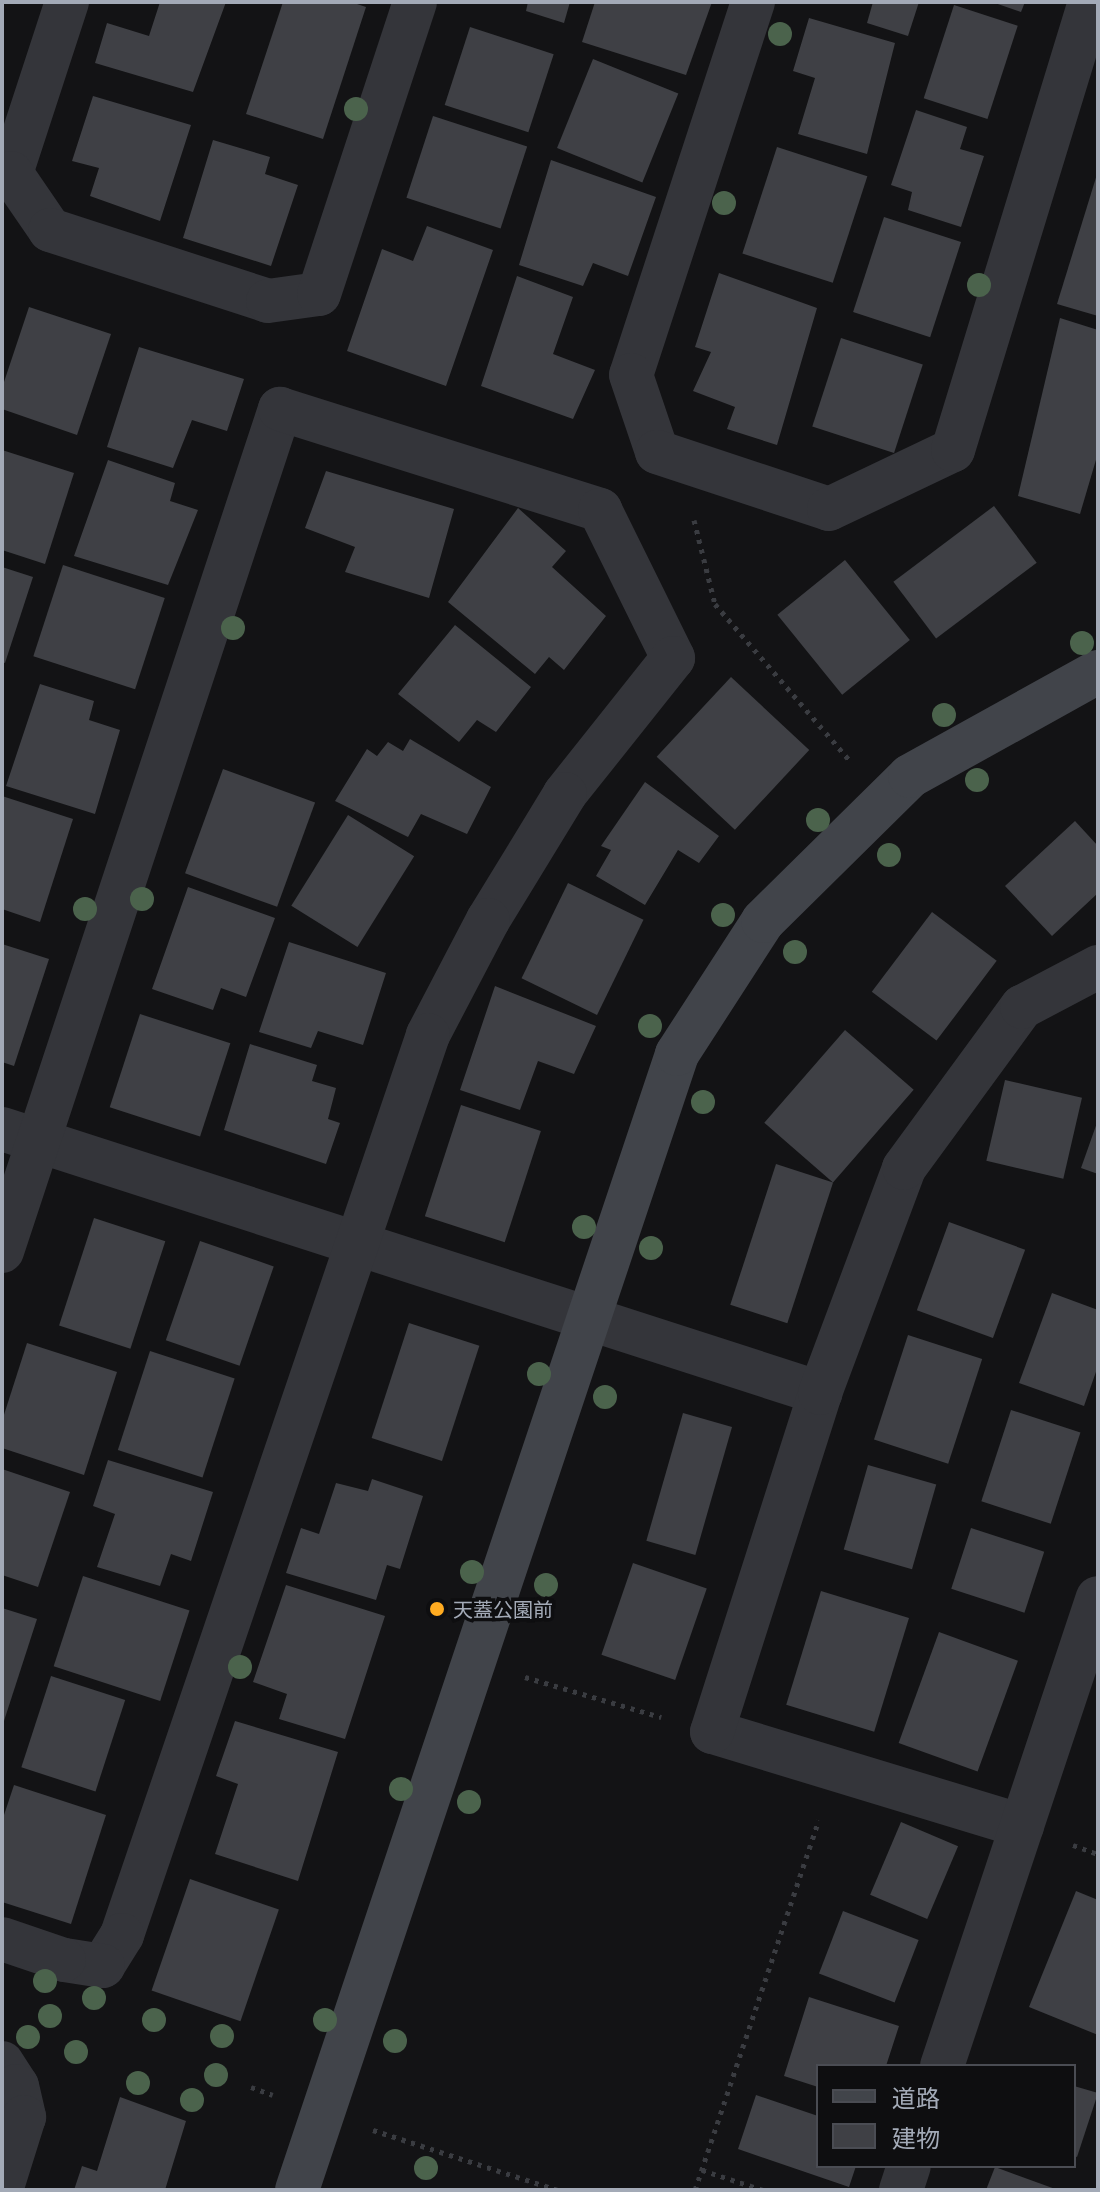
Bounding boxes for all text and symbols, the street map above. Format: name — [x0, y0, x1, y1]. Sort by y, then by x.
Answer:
place label: 天蓋公園前 — [453, 1597, 553, 1621]
marker: 天蓋公園前 — [428, 1600, 446, 1618]
legend — [816, 2064, 1076, 2168]
text: 道路 — [892, 2081, 940, 2114]
text: 建物 — [892, 2121, 940, 2154]

